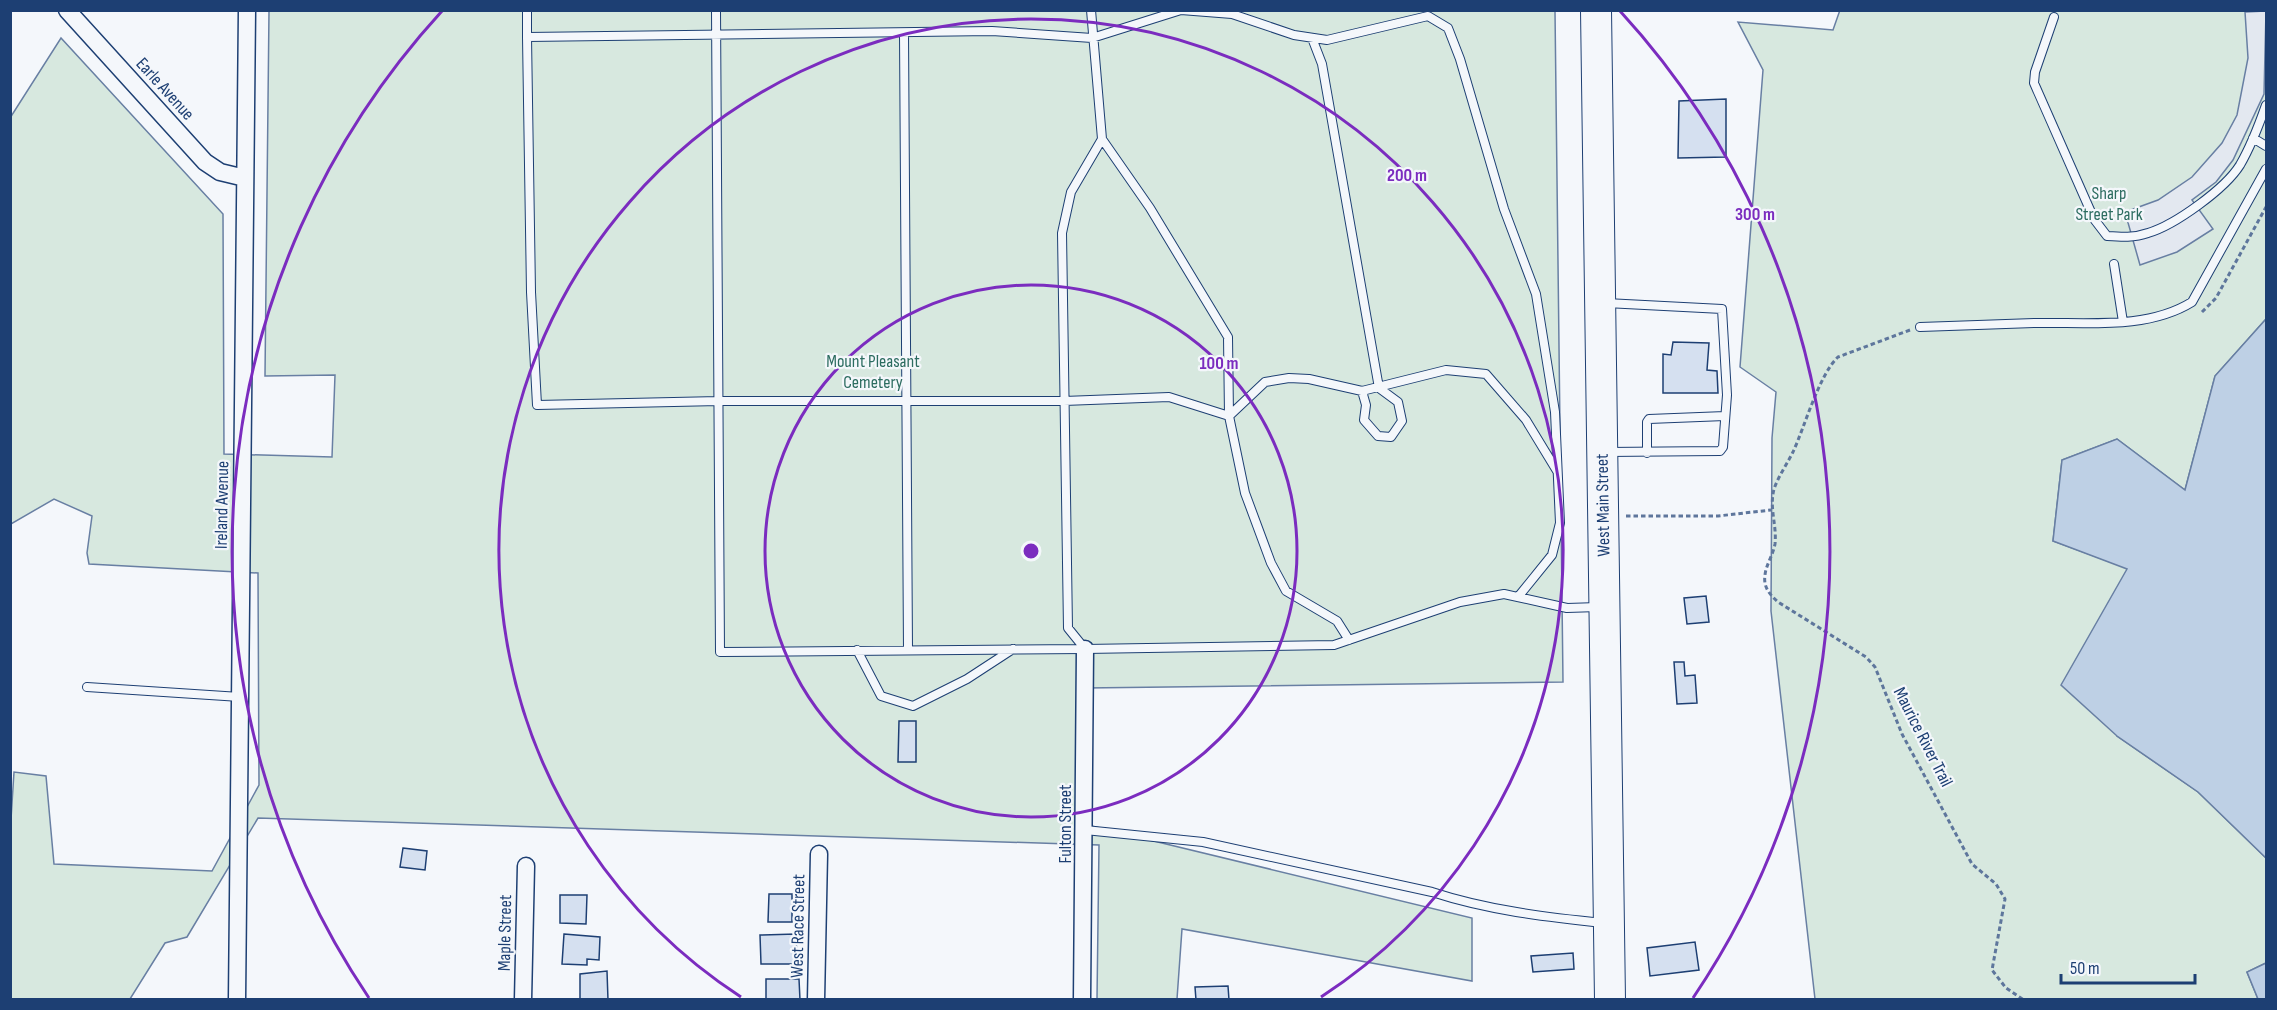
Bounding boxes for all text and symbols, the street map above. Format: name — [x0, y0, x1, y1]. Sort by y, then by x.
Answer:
street label: Earle Avenue — [132, 53, 198, 125]
text: 200 m — [1387, 165, 1427, 186]
park label: Sharp Street Park — [2075, 183, 2143, 225]
text: 300 m — [1735, 204, 1775, 225]
park label: Mount Pleasant Cemetery — [826, 351, 920, 393]
text: 100 m — [1200, 353, 1239, 374]
street label: West Main Street — [1592, 453, 1614, 557]
street label: Ireland Avenue — [211, 461, 233, 549]
centre of rings — [1021, 541, 1041, 561]
street label: Maurice River Trail — [1889, 684, 1957, 790]
street label: Fulton Street — [1055, 784, 1076, 864]
street label: West Race Street — [787, 873, 809, 978]
street label: Maple Street — [494, 894, 516, 971]
scale bar — [2061, 947, 2194, 985]
text: 50 m — [2070, 958, 2100, 979]

